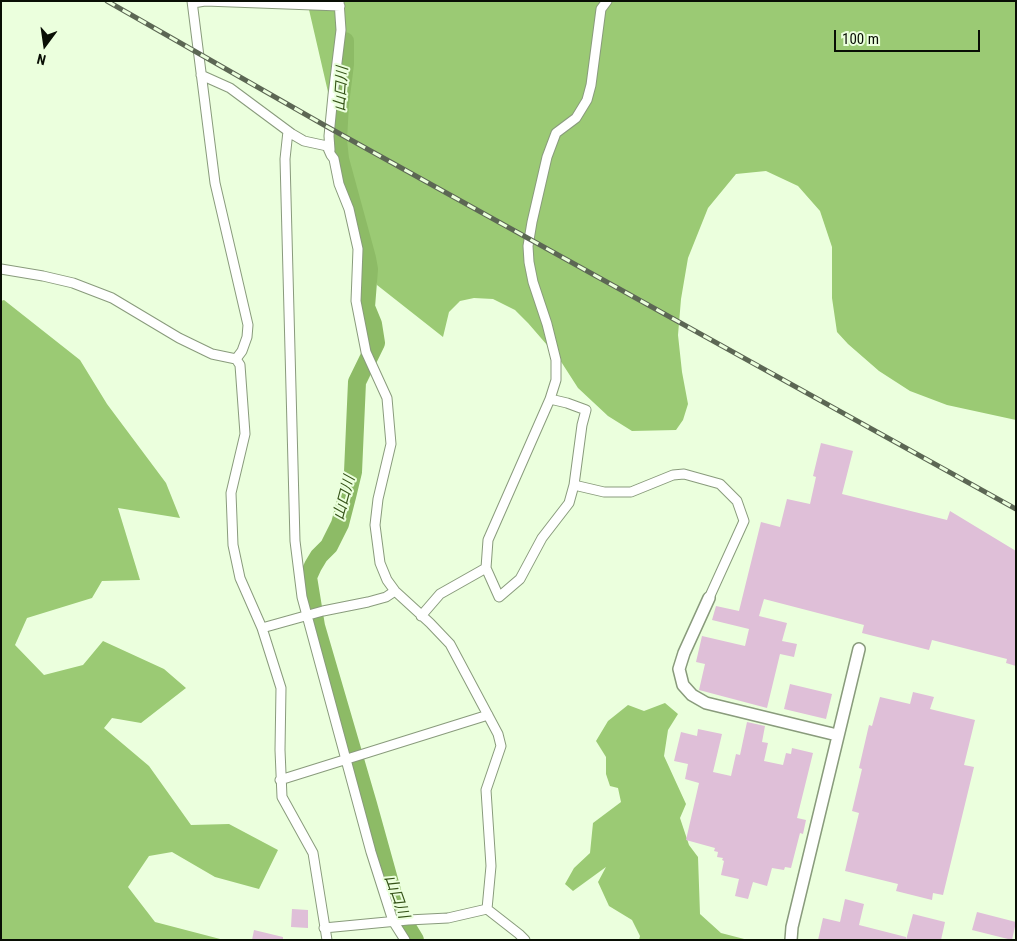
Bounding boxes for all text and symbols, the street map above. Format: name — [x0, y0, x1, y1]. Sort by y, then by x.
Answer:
north arrow — [20, 20, 70, 70]
scale bar — [837, 20, 983, 52]
text: 100 m — [842, 30, 879, 48]
text: N — [35, 51, 47, 68]
water label: 山口川 — [331, 66, 353, 112]
water label: 山口川 — [330, 474, 360, 522]
water label: 山口川 — [380, 873, 412, 921]

